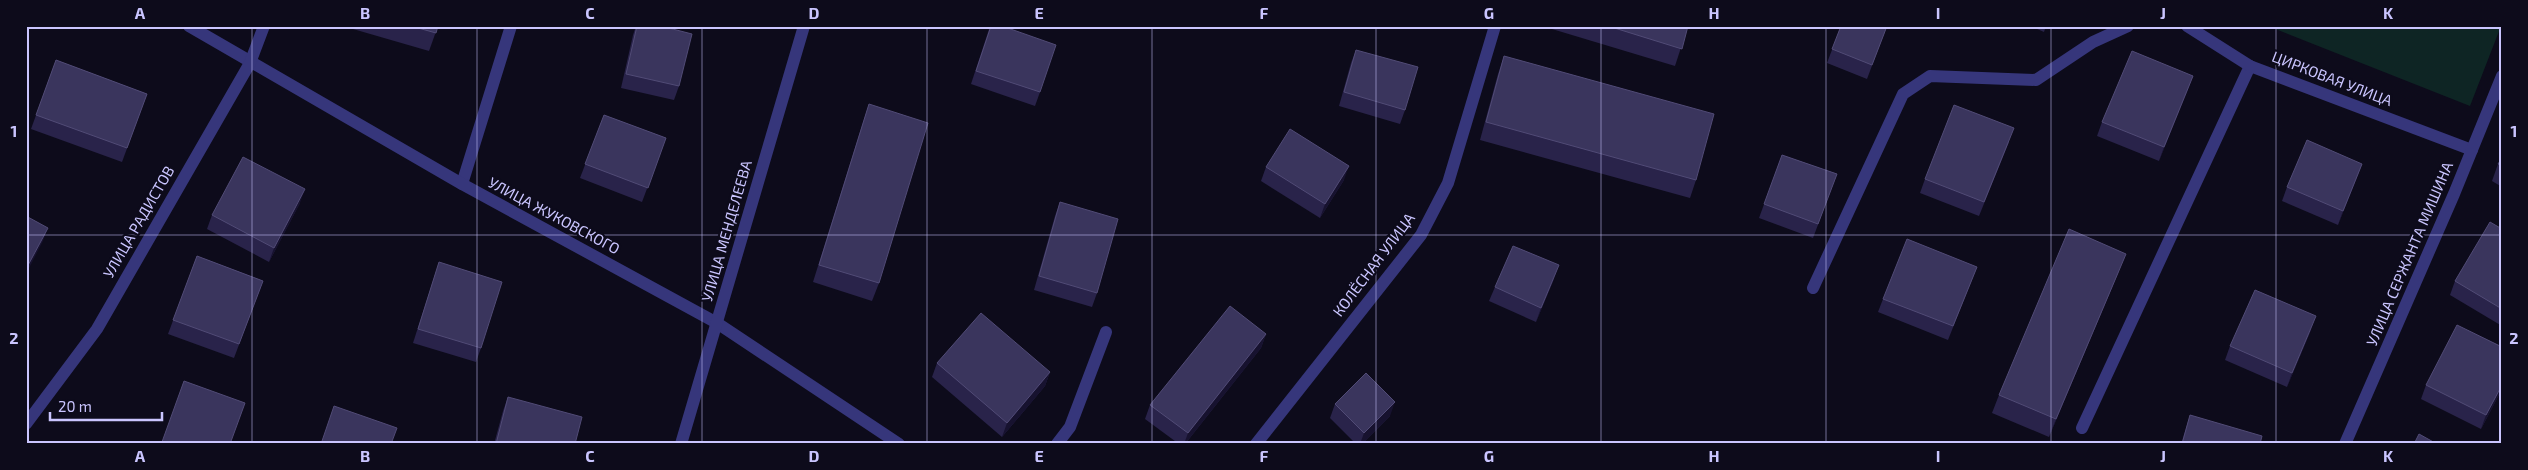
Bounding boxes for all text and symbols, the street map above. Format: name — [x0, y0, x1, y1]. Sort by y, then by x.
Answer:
text: A — [135, 3, 146, 22]
text: B — [360, 3, 370, 22]
text: C — [585, 3, 595, 22]
text: D — [809, 3, 820, 22]
text: E — [1034, 3, 1044, 22]
text: F — [1260, 3, 1269, 22]
text: G — [1484, 3, 1494, 22]
text: H — [1708, 3, 1720, 22]
text: I — [1936, 3, 1940, 22]
text: J — [2160, 3, 2166, 22]
text: K — [2383, 3, 2394, 22]
street label: ЦИРКОВАЯ УЛИЦА — [2270, 47, 2396, 110]
text: 1 — [11, 121, 17, 140]
text: 1 — [2511, 121, 2517, 140]
street label: УЛИЦА МЕНДЕЛЕЕВА — [697, 157, 755, 304]
street label: УЛИЦА СЕРЖАНТА МИШИНА — [2362, 158, 2456, 348]
street label: УЛИЦА РАДИСТОВ — [99, 162, 177, 281]
street label: УЛИЦА ЖУКОВСКОГО — [486, 173, 623, 257]
street label: КОЛЁСНАЯ УЛИЦА — [1328, 209, 1418, 320]
text: 2 — [9, 328, 19, 347]
text: 2 — [2509, 328, 2519, 347]
scale bar — [50, 390, 162, 422]
text: 20 m — [58, 397, 92, 415]
text: A — [135, 446, 146, 465]
text: B — [360, 446, 370, 465]
text: C — [585, 446, 595, 465]
text: D — [809, 446, 820, 465]
text: E — [1034, 446, 1044, 465]
text: F — [1260, 446, 1269, 465]
text: G — [1484, 446, 1494, 465]
text: H — [1708, 446, 1720, 465]
text: I — [1936, 446, 1940, 465]
text: J — [2160, 446, 2166, 465]
text: K — [2383, 446, 2394, 465]

